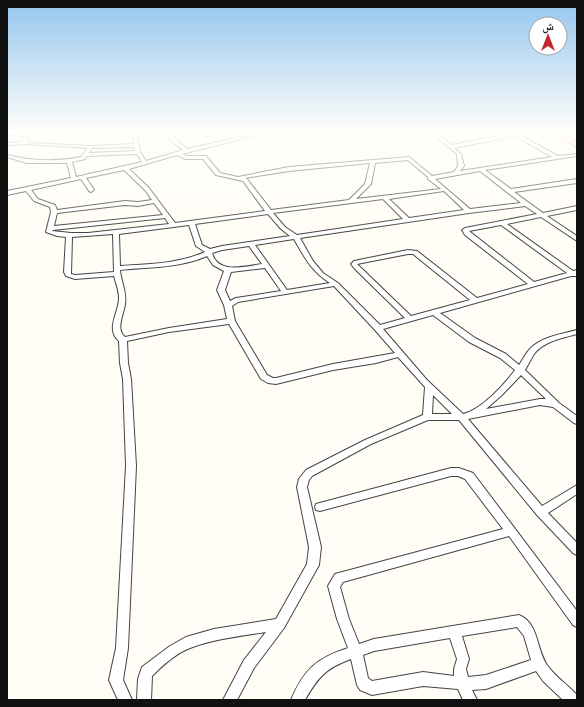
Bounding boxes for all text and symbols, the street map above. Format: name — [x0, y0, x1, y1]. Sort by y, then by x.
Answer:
north arrow — [528, 16, 568, 56]
text: ش — [542, 20, 554, 34]

